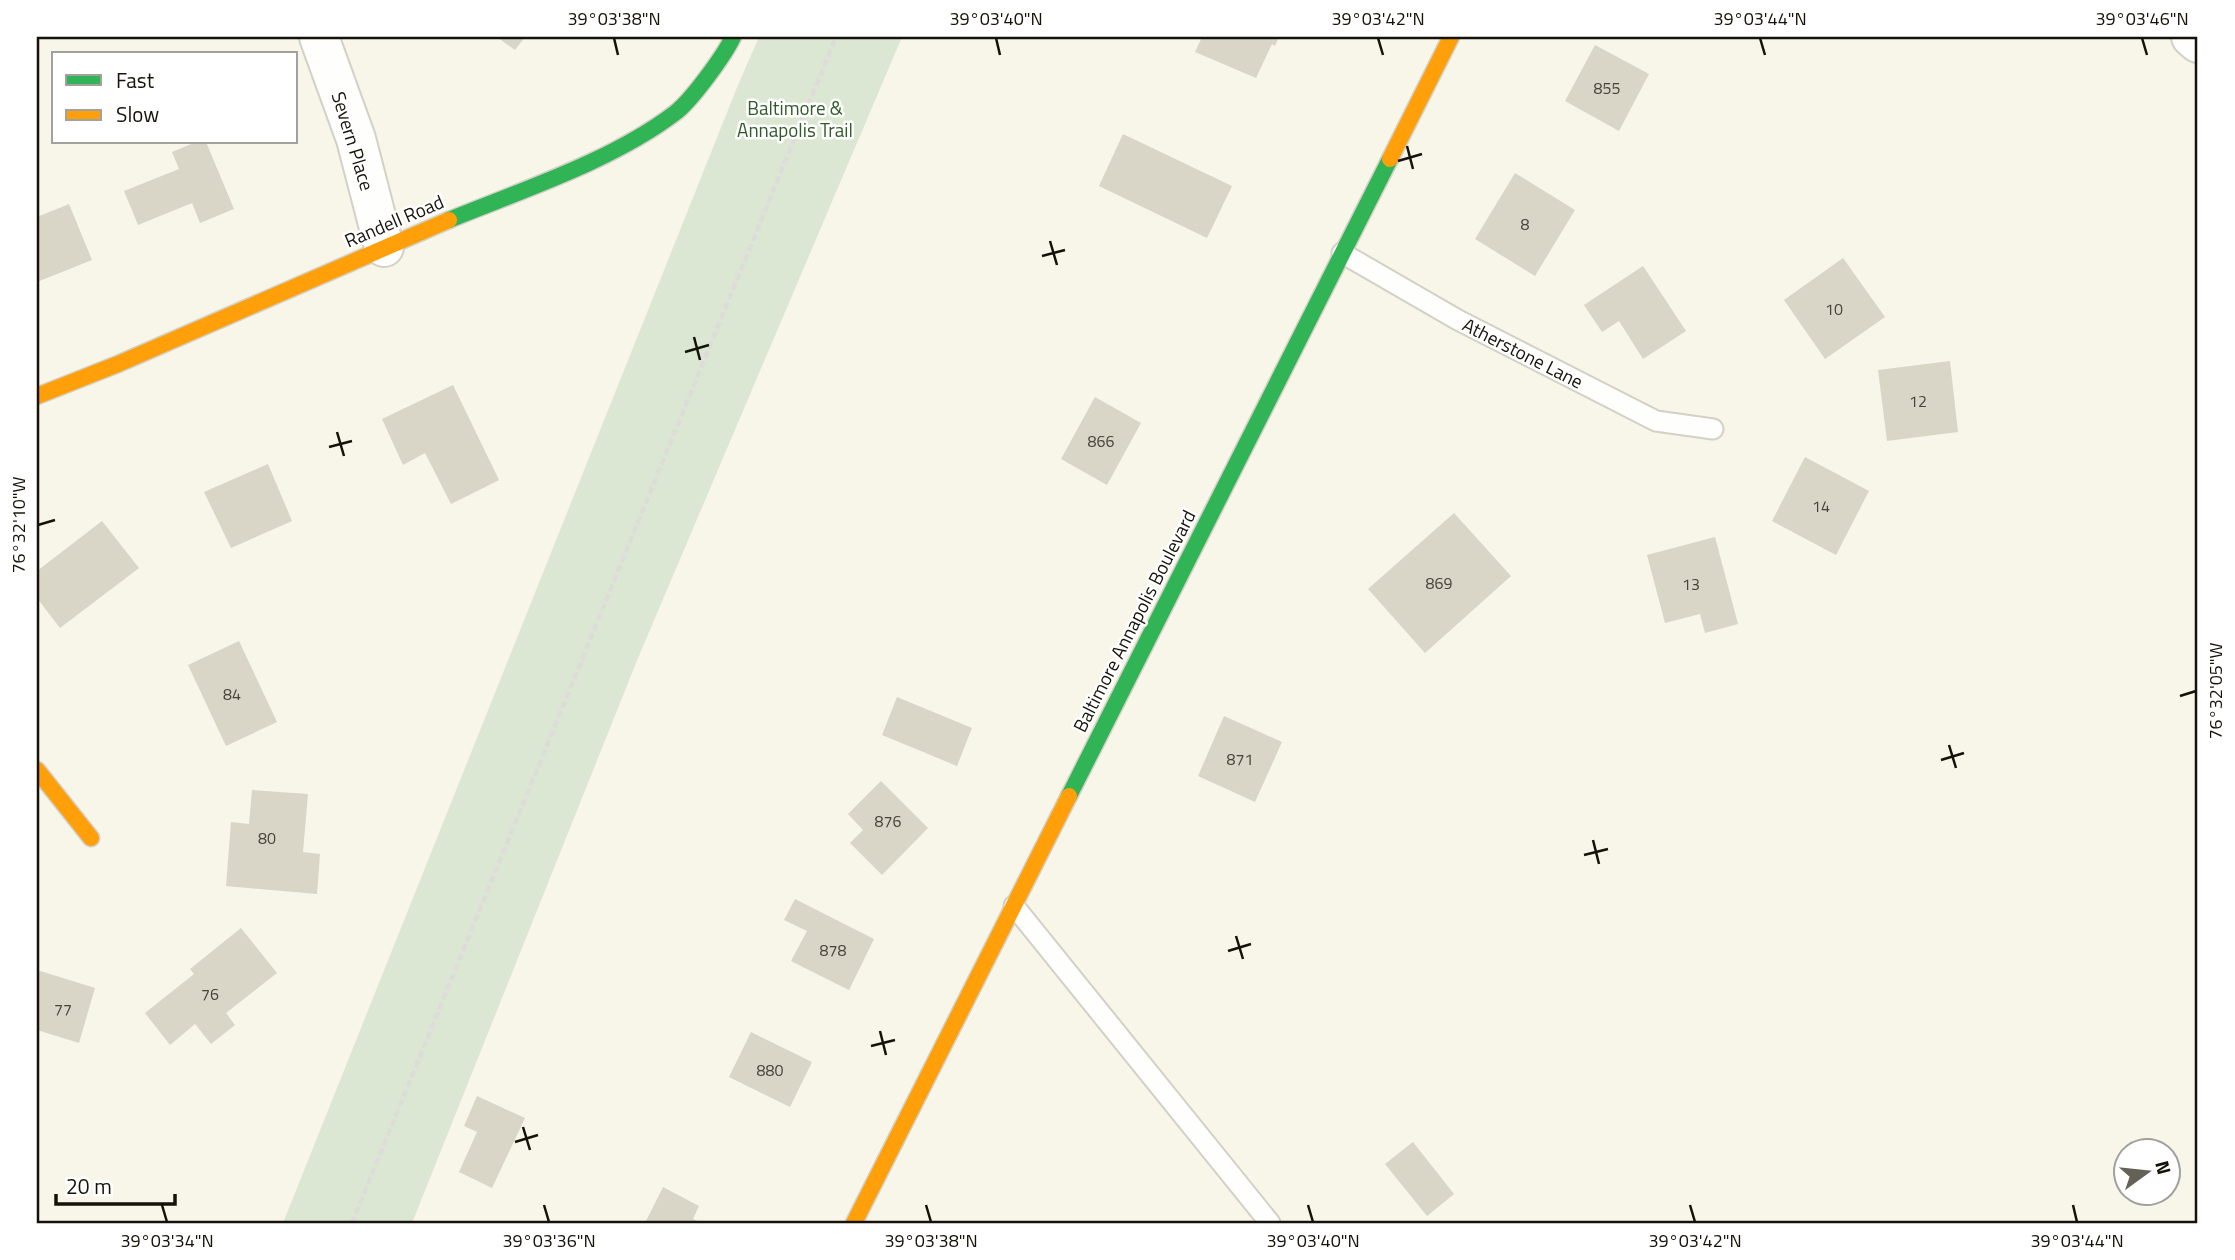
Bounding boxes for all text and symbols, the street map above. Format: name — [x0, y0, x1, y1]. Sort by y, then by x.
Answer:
text: 39°03'38"N — [567, 5, 661, 32]
text: 39°03'40"N — [949, 5, 1043, 32]
text: 39°03'42"N — [1331, 5, 1425, 32]
text: 39°03'44"N — [1713, 5, 1807, 32]
text: 39°03'46"N — [2095, 5, 2189, 32]
legend — [52, 52, 298, 144]
text: Fast — [116, 64, 155, 96]
house number: 855 — [1594, 76, 1620, 100]
street label: Severn Place — [325, 88, 382, 194]
park label: Baltimore & Annapolis Trail — [737, 93, 853, 144]
text: Slow — [116, 98, 159, 130]
street label: Randell Road — [340, 187, 448, 254]
house number: 8 — [1521, 212, 1530, 236]
house number: 10 — [1825, 297, 1843, 321]
street label: Atherstone Lane — [1458, 310, 1589, 395]
house number: 12 — [1909, 389, 1927, 413]
house number: 866 — [1088, 429, 1114, 453]
text: 76°32'10"W — [5, 476, 32, 573]
house number: 14 — [1812, 494, 1830, 518]
street label: Baltimore Annapolis Boulevard — [1065, 505, 1202, 737]
house number: 869 — [1426, 571, 1452, 595]
house number: 13 — [1682, 572, 1700, 596]
text: 76°32'05"W — [2202, 642, 2229, 739]
house number: 84 — [223, 682, 241, 706]
house number: 871 — [1227, 747, 1253, 771]
house number: 876 — [875, 809, 901, 833]
house number: 80 — [258, 826, 276, 850]
house number: 878 — [820, 938, 846, 962]
house number: 76 — [201, 982, 219, 1006]
house number: 77 — [54, 997, 72, 1021]
house number: 880 — [757, 1058, 783, 1082]
north arrow — [2112, 1138, 2182, 1208]
text: N — [2148, 1157, 2180, 1178]
scale bar — [56, 1162, 175, 1206]
text: 20 m — [66, 1170, 112, 1202]
text: 39°03'34"N — [120, 1227, 214, 1254]
text: 39°03'36"N — [502, 1227, 596, 1254]
text: 39°03'38"N — [884, 1227, 978, 1254]
text: 39°03'40"N — [1266, 1227, 1360, 1254]
text: 39°03'42"N — [1648, 1227, 1742, 1254]
text: 39°03'44"N — [2030, 1227, 2124, 1254]

